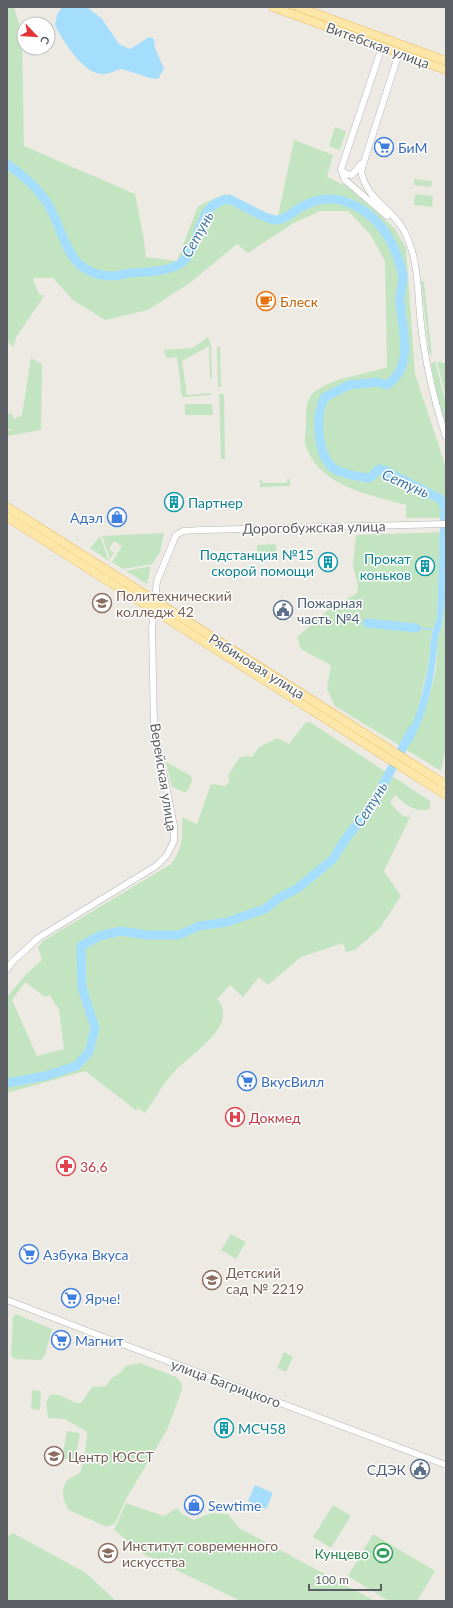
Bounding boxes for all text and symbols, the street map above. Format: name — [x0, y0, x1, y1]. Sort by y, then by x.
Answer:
north arrow — [16, 16, 56, 56]
street label: Витебская улица — [324, 18, 432, 72]
text: С — [38, 34, 53, 47]
supermarket icon: БиМ — [373, 136, 395, 158]
place label: БиМ — [398, 139, 428, 156]
water label: Сетунь — [177, 208, 217, 260]
cafe icon: Блеск — [255, 290, 277, 312]
place label: Блеск — [280, 293, 319, 310]
water label: Сетунь — [380, 465, 433, 501]
building icon: Партнер — [163, 491, 185, 513]
place label: Партнер — [188, 494, 243, 511]
shop icon: Адэл — [106, 506, 128, 528]
place label: Адэл — [70, 509, 103, 526]
street label: Дорогобужская улица — [242, 517, 386, 537]
place label: Подстанция №15 скорой помощи — [200, 546, 314, 579]
place label: Прокат коньков — [360, 550, 411, 583]
building icon: Подстанция №15 скорой помощи — [317, 551, 339, 573]
building icon: Прокат коньков — [414, 555, 436, 577]
place label: Политехнический колледж 42 — [116, 587, 232, 620]
school or university icon: Политехнический колледж 42 — [91, 592, 113, 614]
place label: Пожарная часть №4 — [297, 594, 362, 627]
public building icon: Пожарная часть №4 — [272, 599, 294, 621]
street label: Рябиновая улица — [206, 630, 308, 702]
street label: Верейская улица — [147, 722, 181, 832]
water label: Сетунь — [349, 778, 391, 830]
supermarket icon: ВкусВилл — [236, 1070, 258, 1092]
place label: ВкусВилл — [261, 1073, 324, 1090]
hospital icon: Докмед — [224, 1106, 246, 1128]
place label: Докмед — [249, 1109, 301, 1126]
pharmacy icon: 36,6 — [55, 1155, 77, 1177]
place label: 36,6 — [80, 1158, 108, 1175]
supermarket icon: Азбука Вкуса — [18, 1243, 40, 1265]
place label: Азбука Вкуса — [43, 1246, 129, 1263]
place label: Детский сад № 2219 — [226, 1264, 304, 1297]
school or university icon: Детский сад № 2219 — [201, 1269, 223, 1291]
supermarket icon: Ярче! — [60, 1287, 82, 1309]
place label: Ярче! — [84, 1290, 120, 1307]
supermarket icon: Магнит — [50, 1329, 72, 1351]
place label: Магнит — [75, 1332, 124, 1349]
street label: улица Багрицкого — [169, 1355, 283, 1411]
building icon: МСЧ58 — [213, 1417, 235, 1439]
place label: МСЧ58 — [238, 1420, 286, 1437]
school or university icon: Центр ЮССТ — [43, 1445, 65, 1467]
place label: Центр ЮССТ — [68, 1448, 154, 1465]
public building icon: СДЭК — [409, 1458, 431, 1480]
place label: СДЭК — [367, 1461, 407, 1478]
shop icon: Sewtime — [183, 1494, 205, 1516]
place label: Sewtime — [208, 1497, 261, 1514]
place label: Институт современного искусства — [122, 1537, 278, 1570]
school or university icon: Институт современного искусства — [97, 1542, 119, 1564]
sports icon: Кунцево — [372, 1542, 394, 1564]
place label: Кунцево — [315, 1545, 369, 1562]
scale bar — [309, 1566, 381, 1592]
text: 100 m — [315, 1572, 349, 1587]

